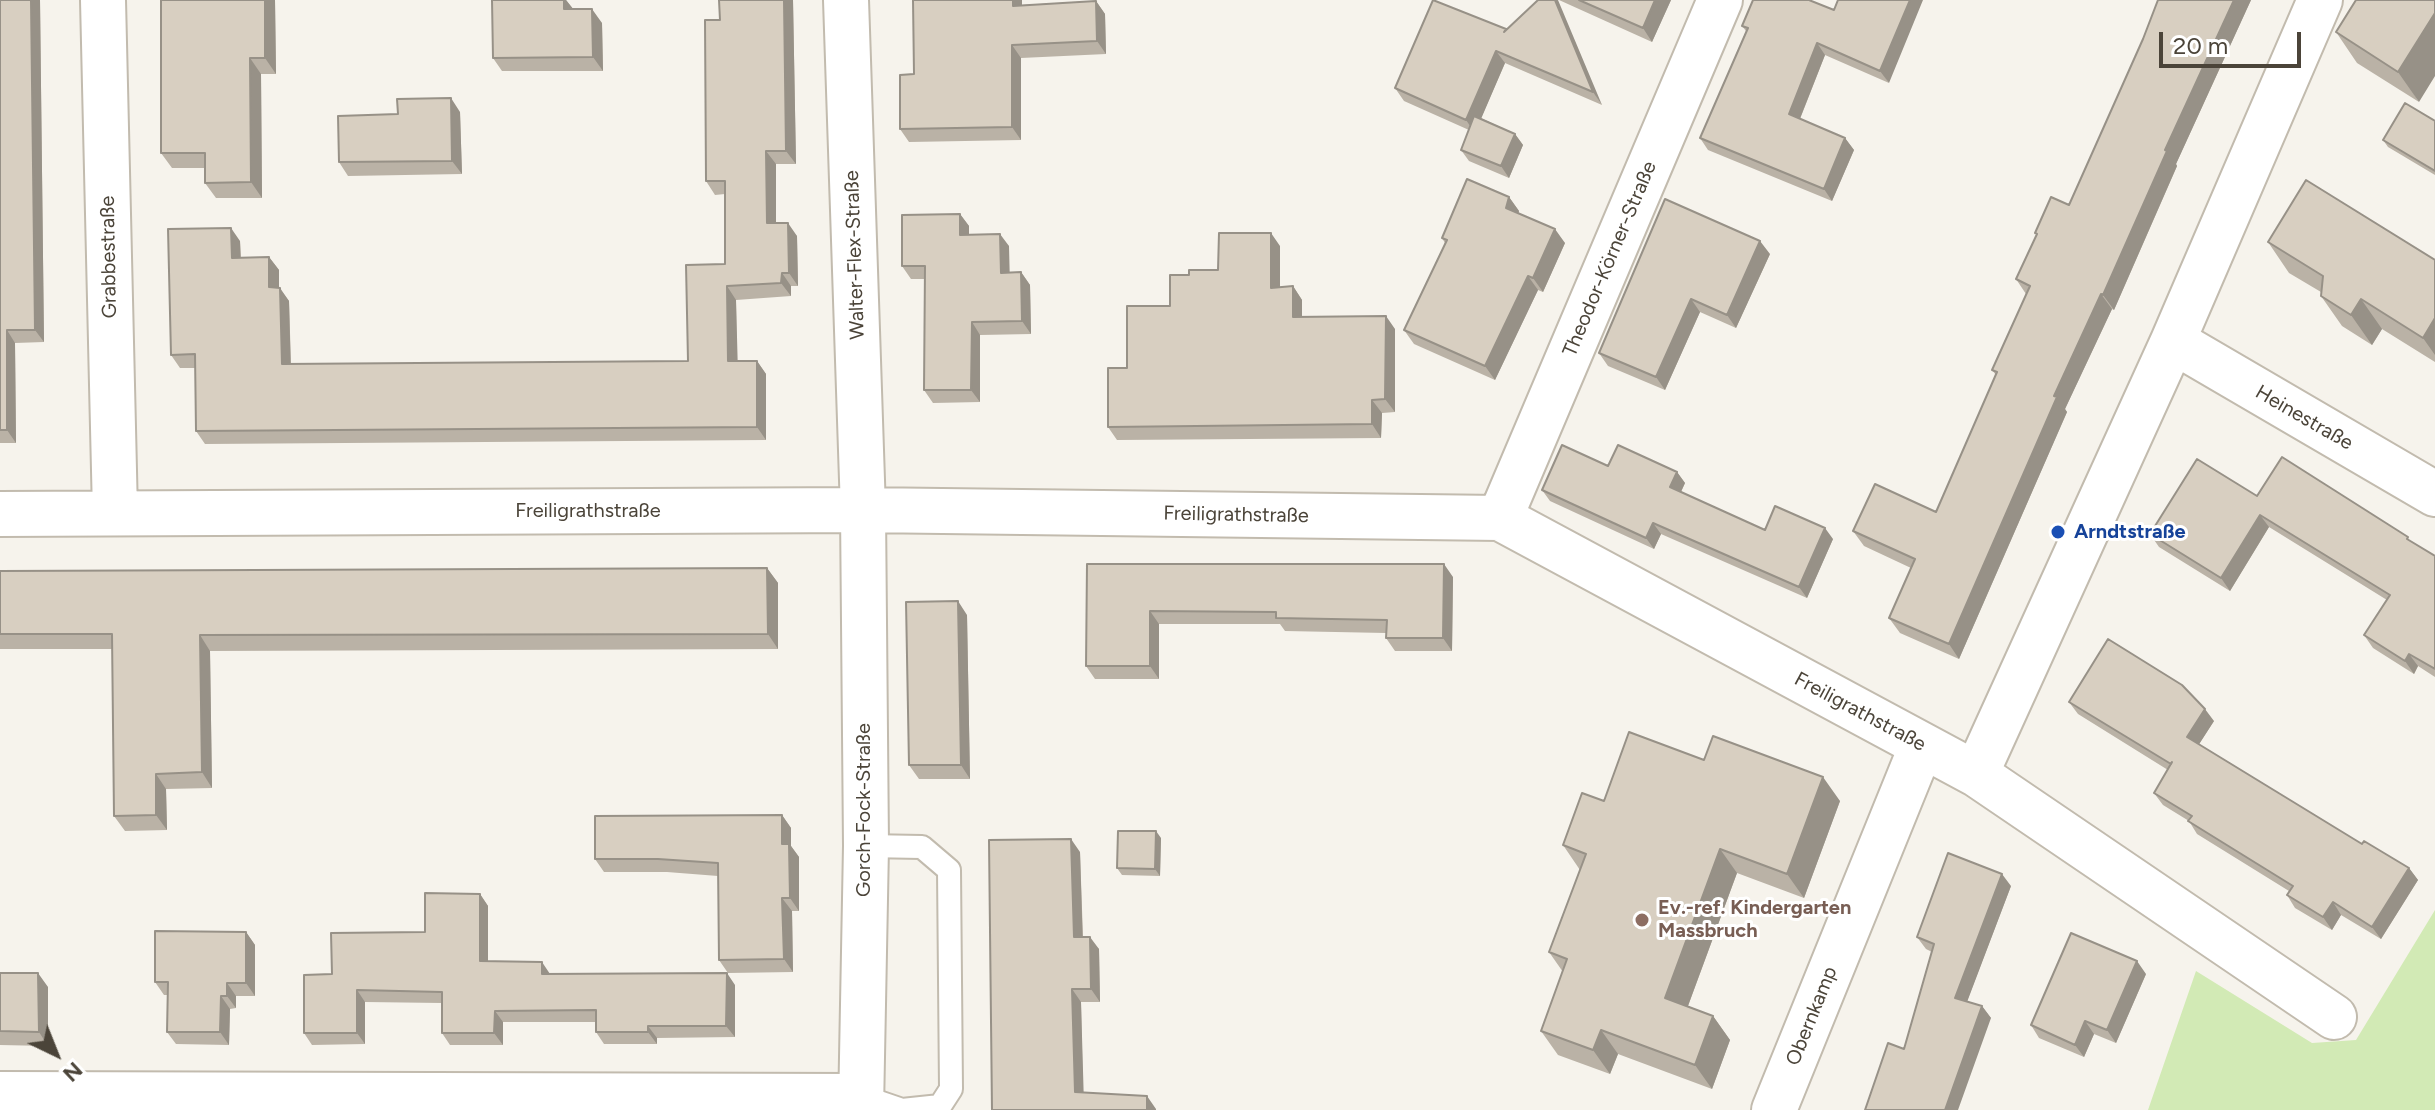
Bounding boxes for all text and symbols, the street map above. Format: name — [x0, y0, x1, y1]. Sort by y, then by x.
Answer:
scale bar — [2163, 16, 2305, 66]
text: 20 m — [2173, 31, 2228, 60]
street label: Theodor-Körner-Straße — [1558, 158, 1662, 360]
street label: Walter-Flex-Straße — [840, 170, 870, 340]
street label: Grabbestraße — [96, 196, 122, 318]
street label: Heinestraße — [2251, 380, 2357, 456]
street label: Freiligrathstraße — [515, 499, 661, 523]
street label: Freiligrathstraße — [1163, 502, 1309, 528]
place label: Arndtstraße — [2074, 520, 2186, 544]
marker: Arndtstraße — [2049, 523, 2067, 541]
street label: Freiligrathstraße — [1790, 667, 1930, 757]
street label: Gorch-Fock-Straße — [852, 723, 876, 897]
place label: Ev.-ref. Kindergarten Massbruch — [1658, 896, 1851, 943]
marker: Ev.-ref. Kindergarten Massbruch — [1633, 911, 1651, 929]
street label: Obernkamp — [1781, 963, 1843, 1069]
north arrow — [16, 1014, 96, 1094]
text: N — [57, 1056, 88, 1088]

